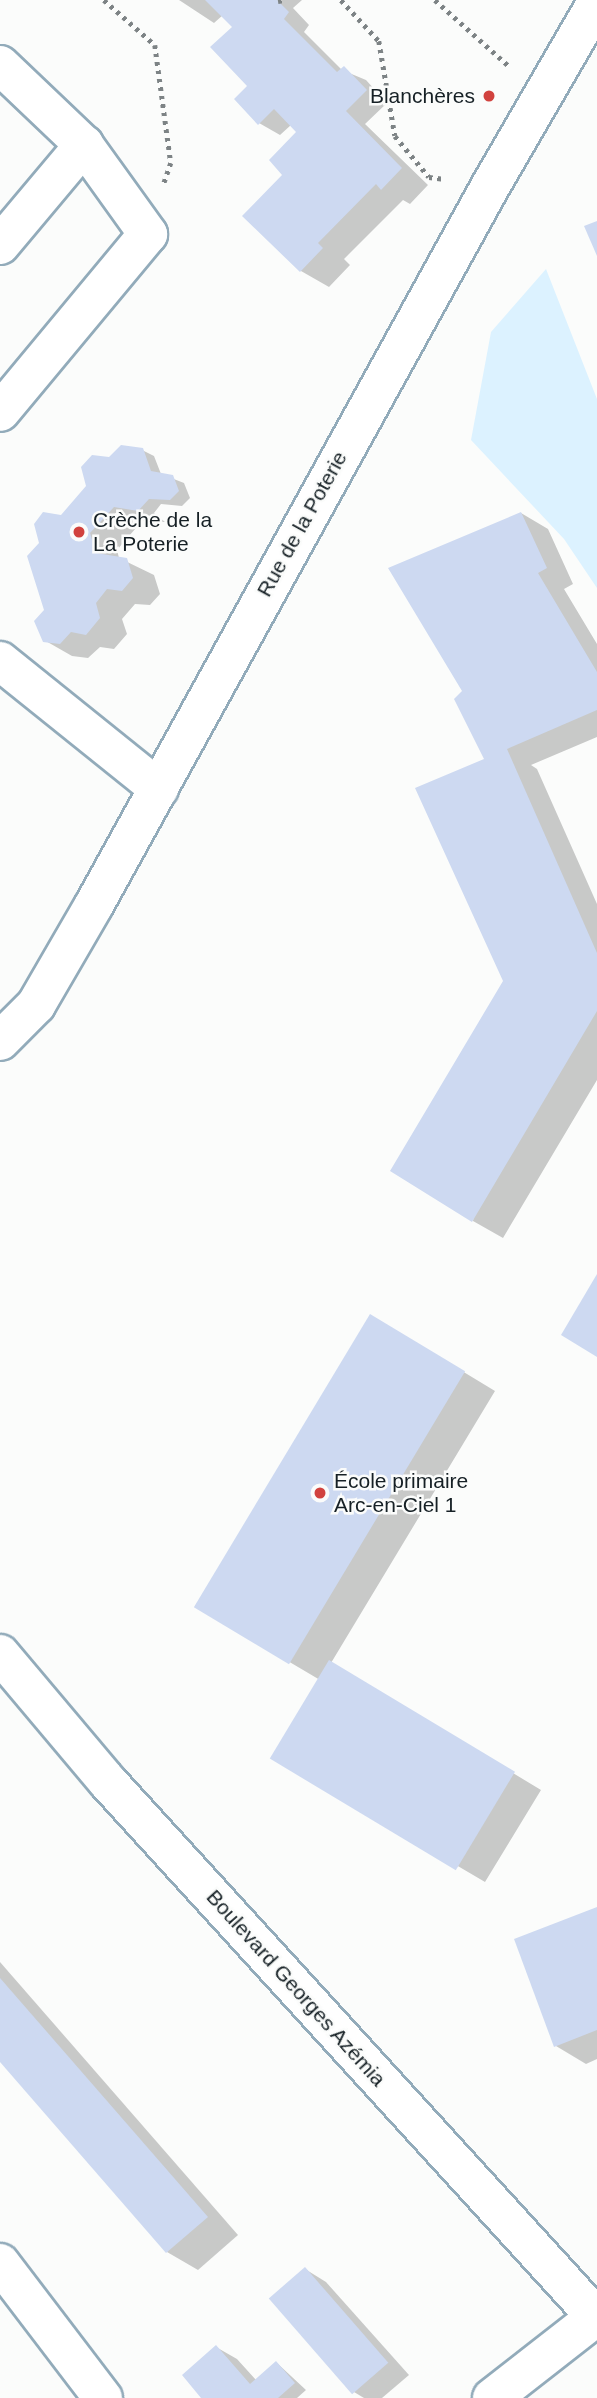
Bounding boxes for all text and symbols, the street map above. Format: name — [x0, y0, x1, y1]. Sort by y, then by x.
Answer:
place label: Blanchères — [370, 83, 475, 109]
marker: Blanchères — [481, 88, 497, 104]
street label: Rue de la Poterie — [252, 447, 352, 601]
place label: Crèche de la La Poterie — [93, 507, 212, 557]
marker: Crèche de la La Poterie — [71, 524, 87, 540]
place label: École primaire Arc-en-Ciel 1 — [334, 1468, 468, 1518]
marker: École primaire Arc-en-Ciel 1 — [312, 1485, 328, 1501]
street label: Boulevard Georges Azémia — [201, 1884, 391, 2092]

